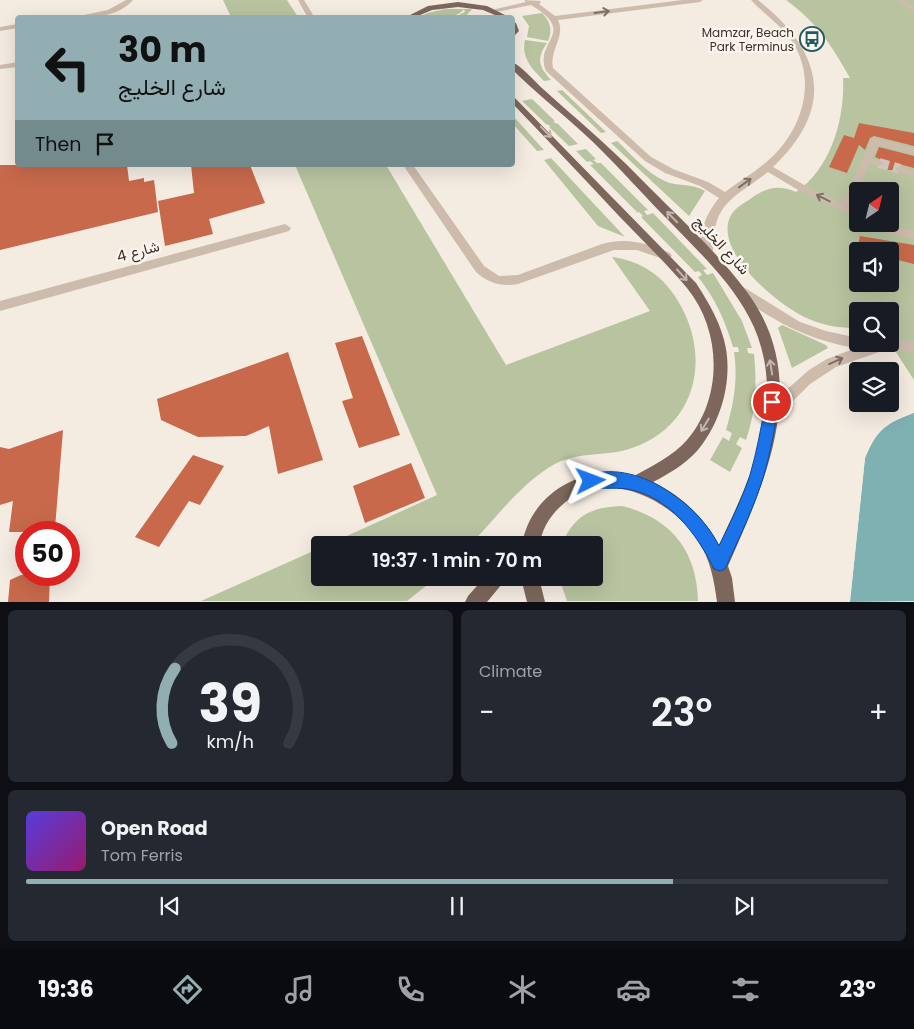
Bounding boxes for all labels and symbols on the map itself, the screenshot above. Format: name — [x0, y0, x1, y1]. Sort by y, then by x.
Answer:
one-way arrow — [594, 7, 610, 17]
place label: Mamzar, Beach Park Terminus — [702, 24, 794, 55]
bus stop icon: Mamzar, Beach Park Terminus — [799, 26, 825, 52]
one-way arrow — [540, 126, 552, 138]
one-way arrow — [738, 178, 752, 188]
north arrow — [849, 182, 899, 232]
one-way arrow — [816, 193, 831, 203]
one-way arrow — [666, 211, 678, 223]
street label: شارع الخليج — [689, 211, 755, 280]
street label: شارع 4 — [114, 235, 162, 268]
one-way arrow — [676, 268, 688, 281]
one-way arrow — [828, 356, 843, 366]
one-way arrow — [766, 359, 776, 375]
pin — [751, 381, 793, 423]
one-way arrow — [699, 417, 709, 431]
position arrow — [564, 454, 616, 506]
speed limit sign: 50 — [15, 521, 80, 586]

